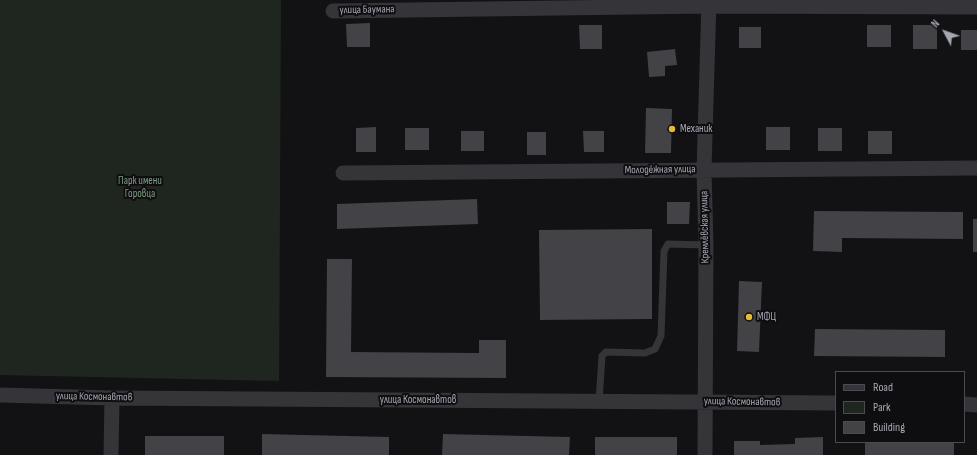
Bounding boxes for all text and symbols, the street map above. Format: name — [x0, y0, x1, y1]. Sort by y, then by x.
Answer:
street label: улица Баумана — [339, 3, 395, 17]
north arrow — [925, 12, 965, 52]
text: N — [929, 17, 942, 30]
place label: Механик — [680, 122, 712, 136]
marker: Механик — [667, 124, 677, 134]
street label: Молодёжная улица — [624, 163, 696, 177]
park label: Парк имени Горовца — [118, 174, 162, 200]
street label: Кремлёвская улица — [698, 191, 712, 263]
place label: МФЦ — [757, 310, 776, 324]
marker: МФЦ — [744, 312, 754, 322]
legend — [835, 371, 965, 443]
text: Road — [873, 380, 893, 395]
street label: улица Космонавтов — [56, 390, 132, 404]
street label: улица Космонавтов — [380, 393, 456, 407]
street label: улица Космонавтов — [704, 395, 780, 409]
text: Park — [873, 400, 891, 415]
text: Building — [873, 420, 905, 435]

